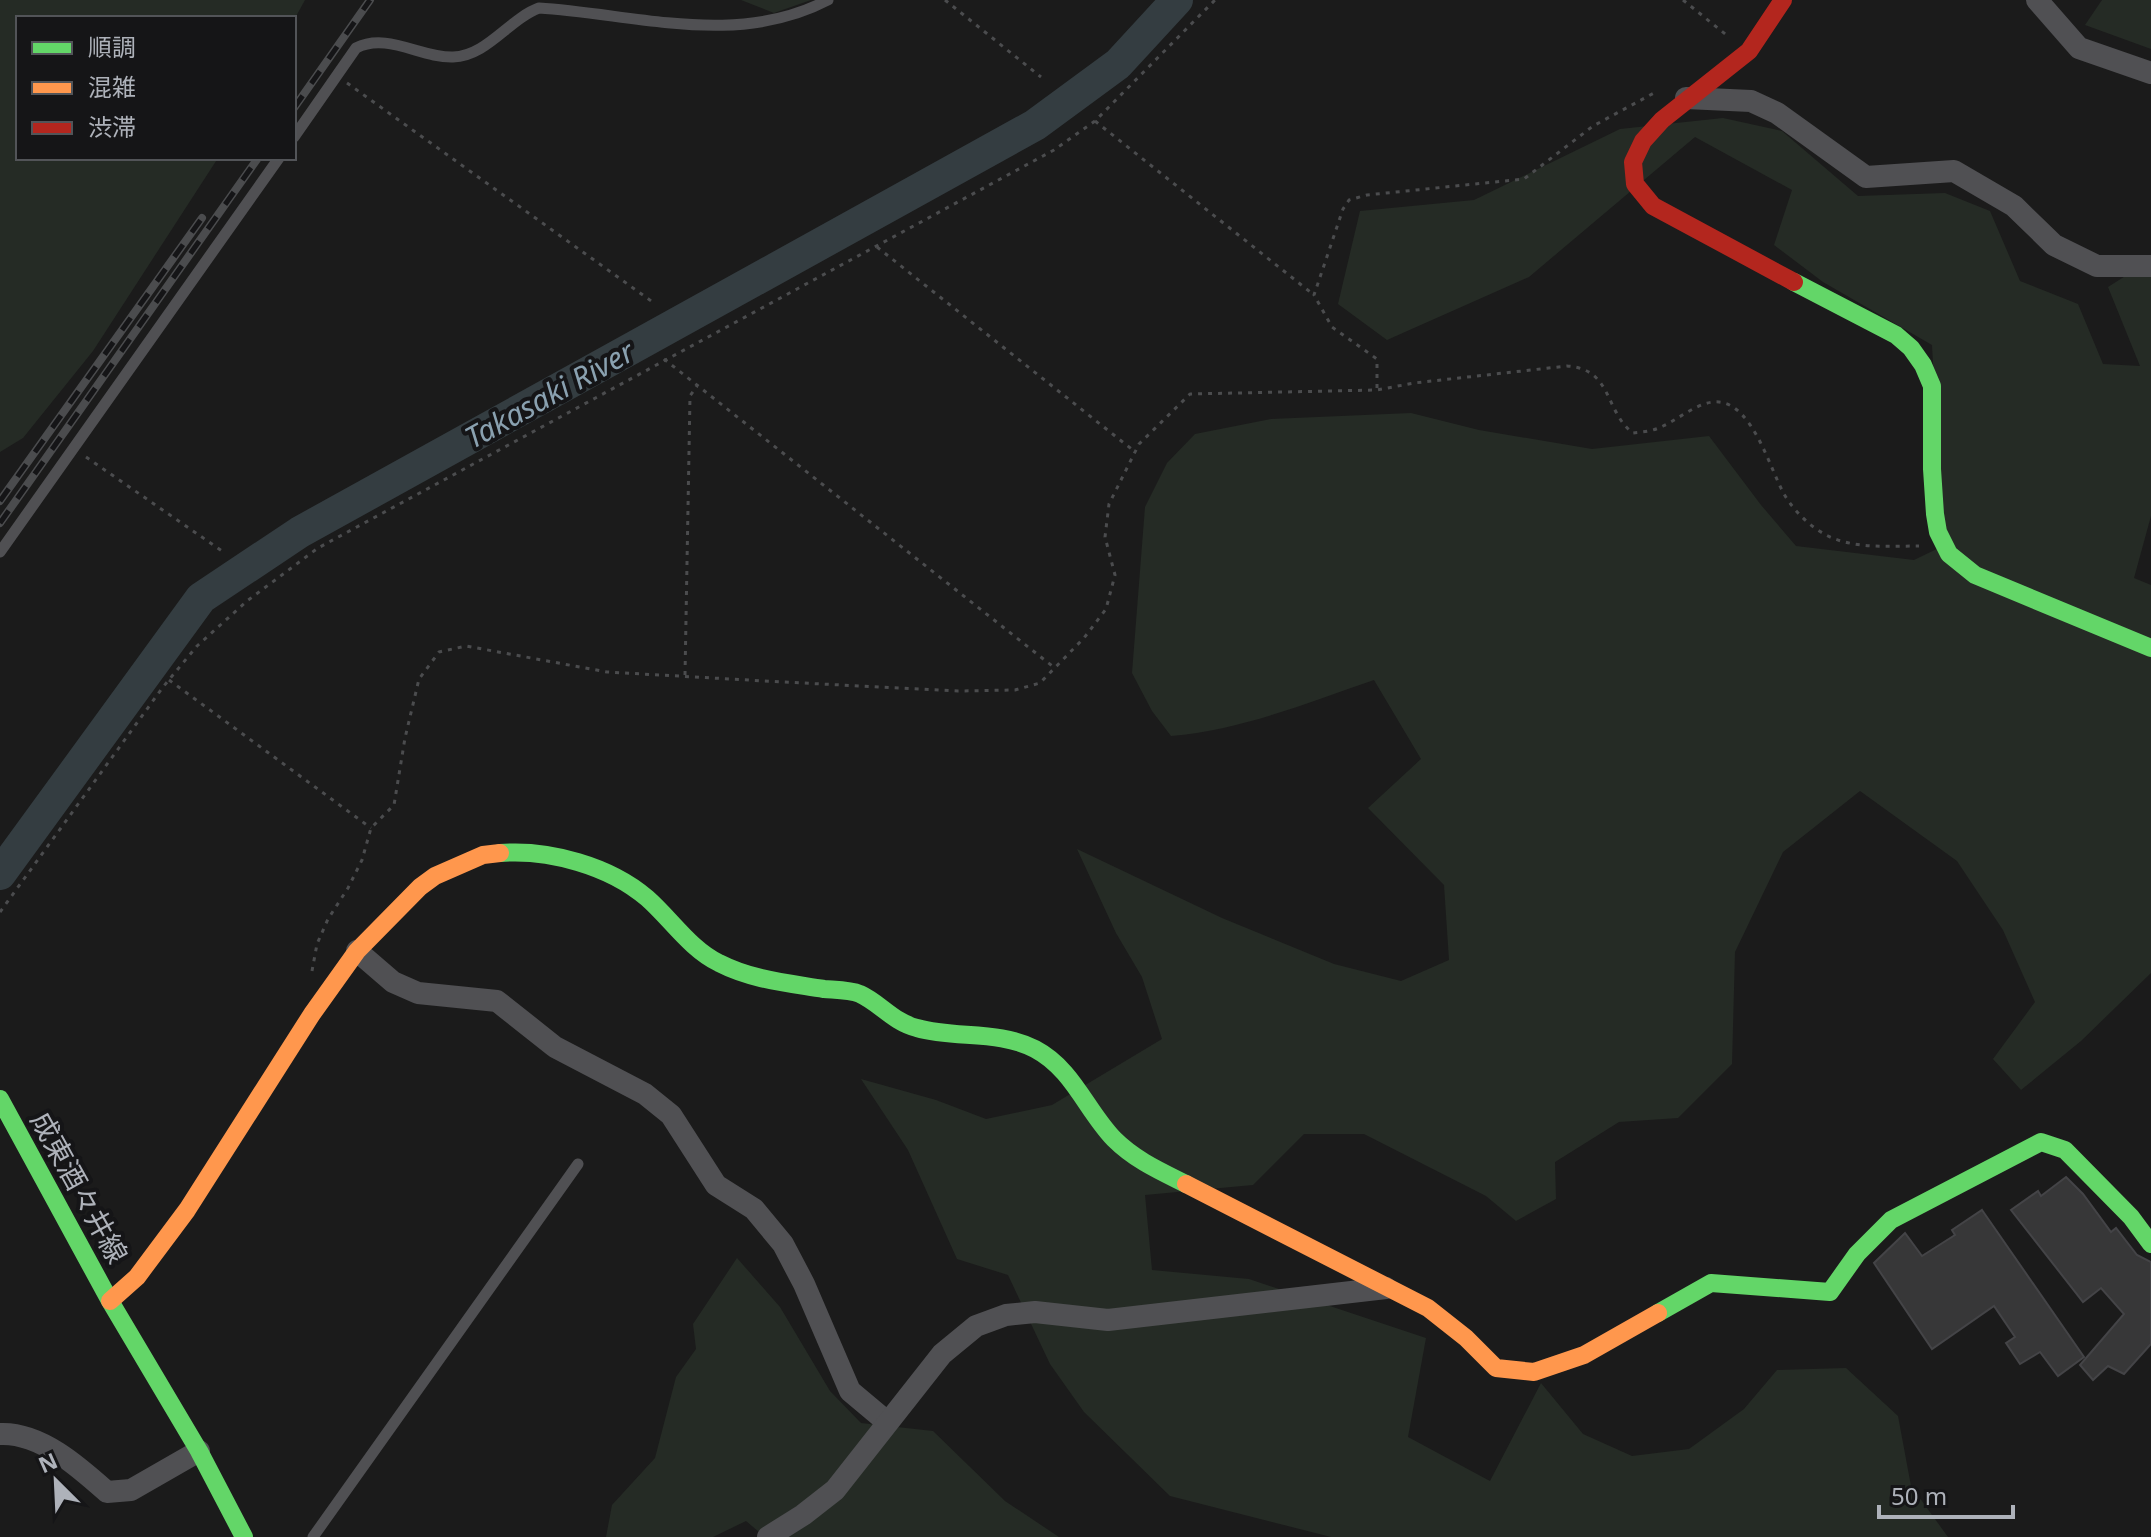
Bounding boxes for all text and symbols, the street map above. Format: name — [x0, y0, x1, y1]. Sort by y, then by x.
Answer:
legend — [16, 16, 296, 160]
text: 順調 — [88, 30, 136, 63]
text: 混雑 — [88, 70, 136, 103]
text: 渋滞 — [88, 110, 136, 143]
water label: Takasaki River — [457, 330, 642, 457]
street label: 成東酒々井線 — [23, 1104, 137, 1270]
north arrow — [16, 1441, 96, 1521]
text: N — [33, 1444, 62, 1479]
scale bar — [1879, 1469, 2013, 1519]
text: 50 m — [1891, 1479, 1947, 1512]

